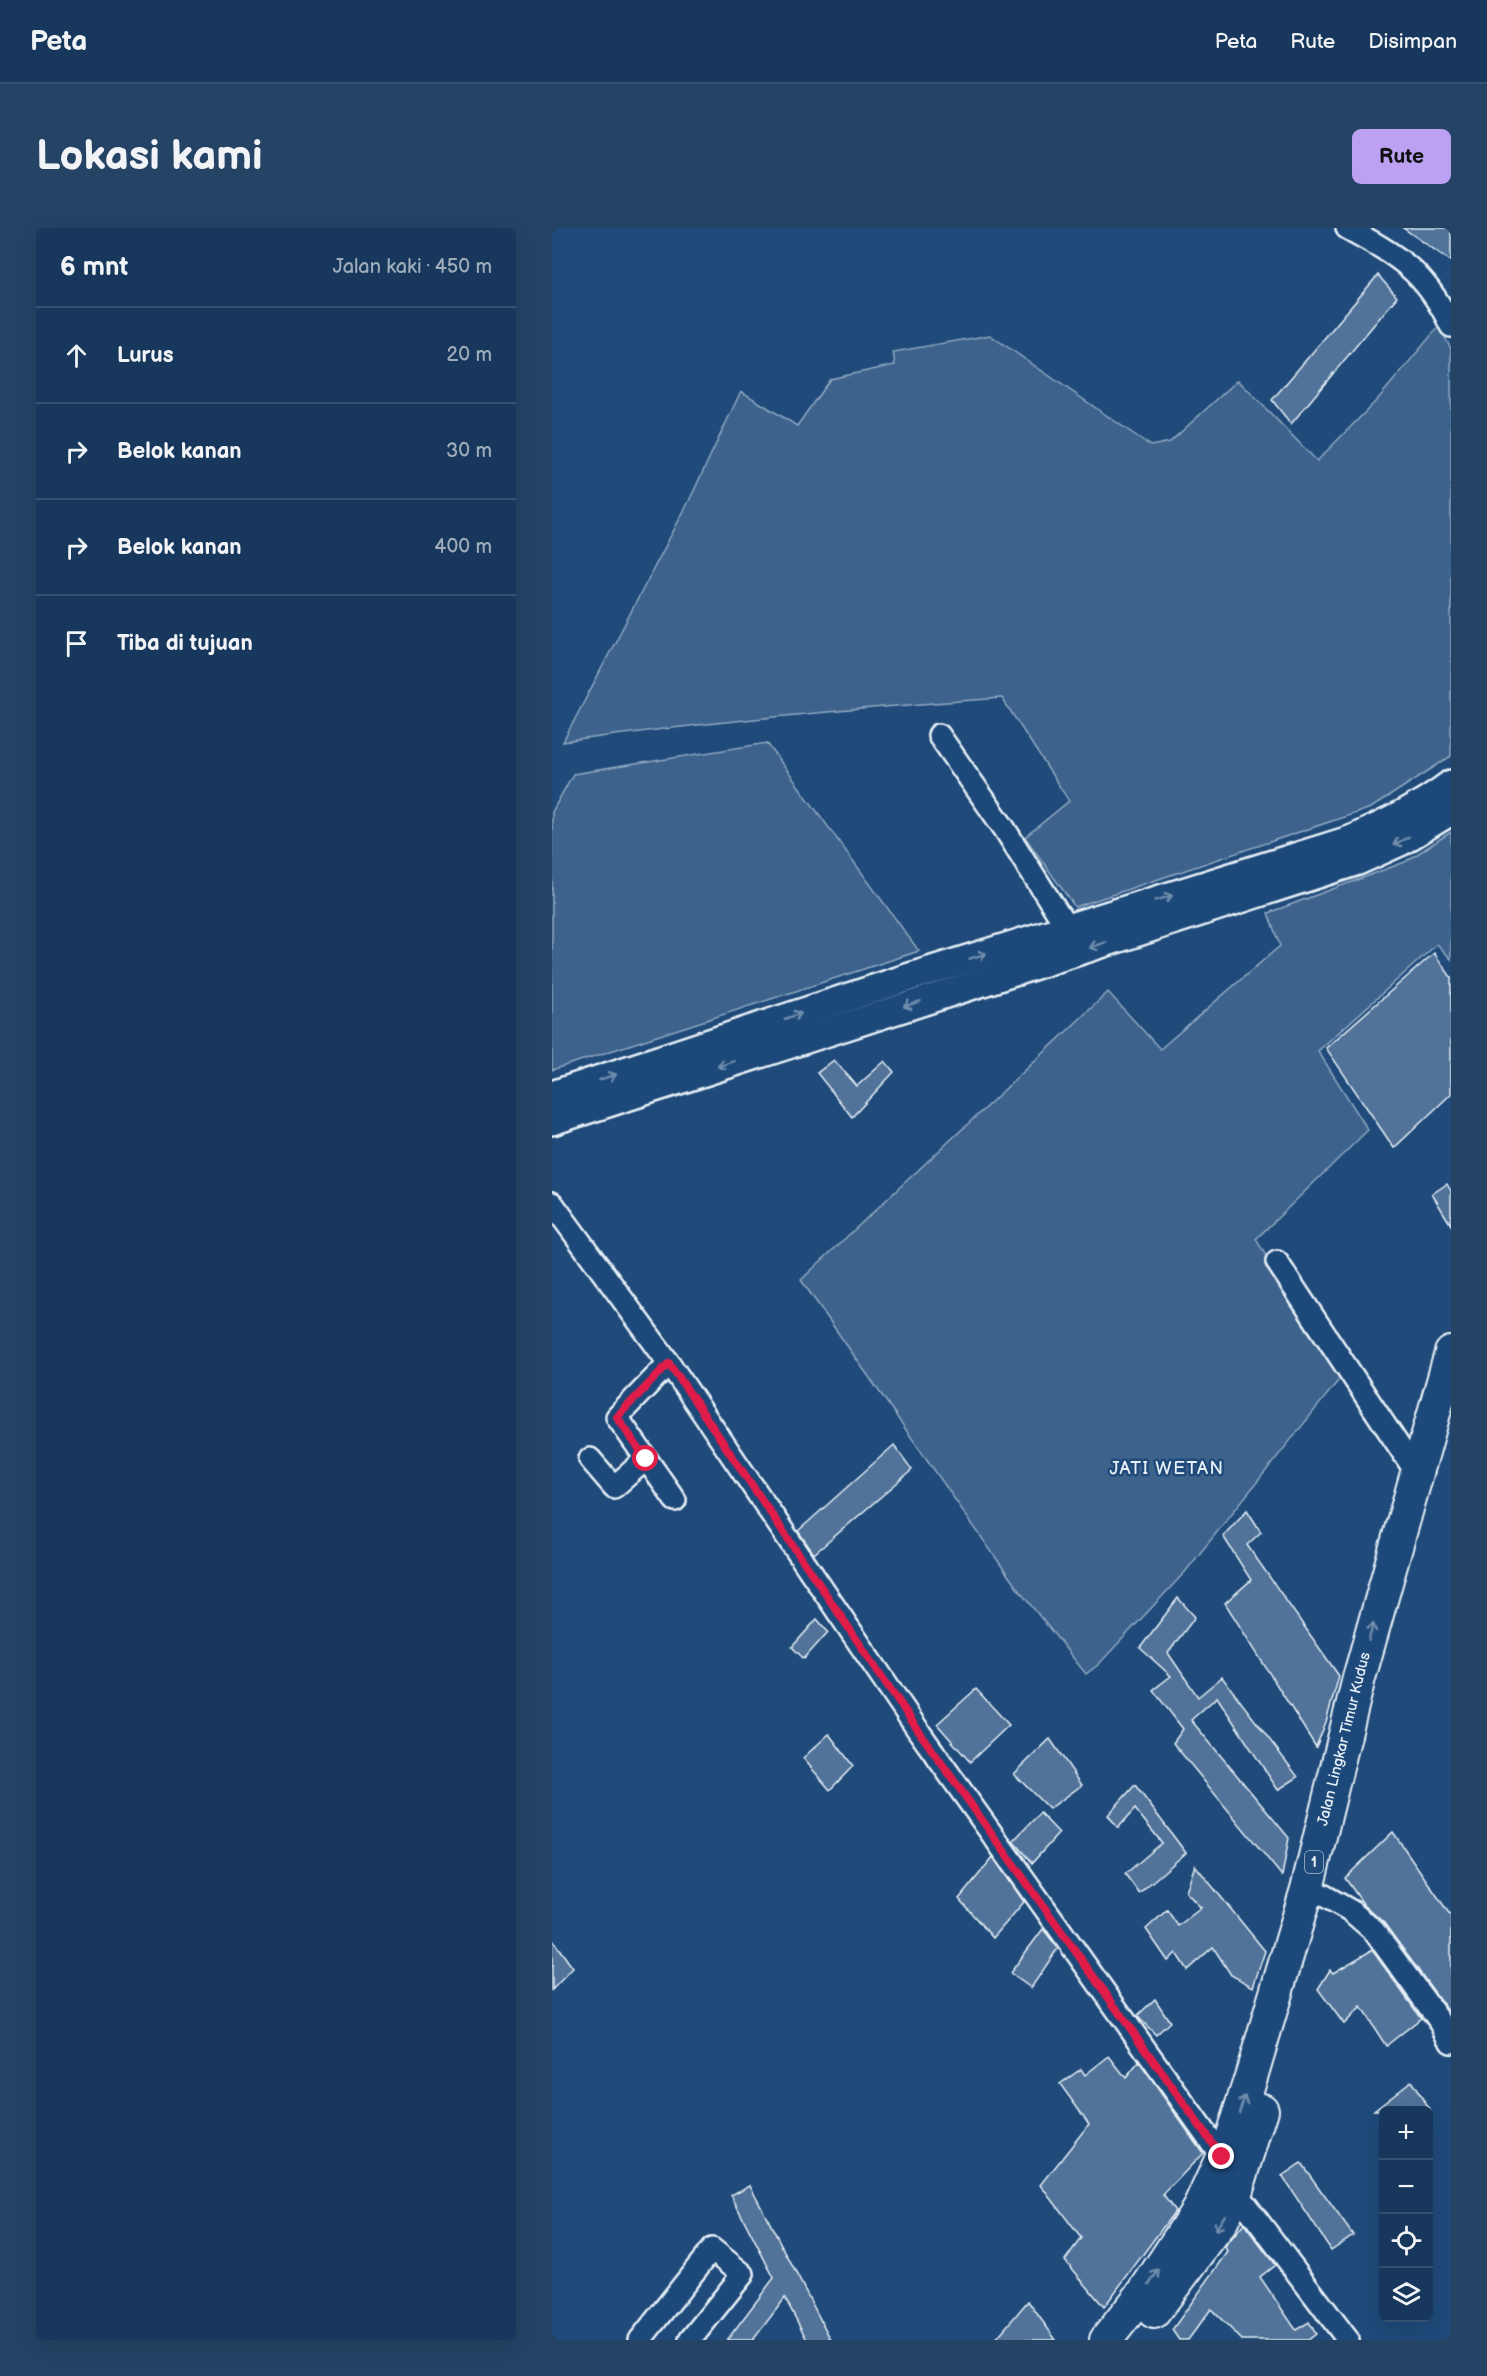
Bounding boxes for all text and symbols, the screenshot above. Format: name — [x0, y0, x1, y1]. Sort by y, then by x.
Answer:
text: Peta — [30, 25, 87, 58]
text: Peta — [1215, 29, 1257, 54]
text: Rute — [1290, 29, 1335, 54]
text: Disimpan — [1368, 29, 1457, 54]
button: Rute — [1352, 129, 1451, 184]
text: Lokasi kami — [36, 131, 262, 182]
text: 6 mnt — [60, 252, 128, 283]
text: Jalan kaki · 450 m — [333, 255, 492, 279]
icon: ahead — [60, 339, 93, 372]
text: Lurus — [117, 342, 173, 369]
text: 20 m — [447, 343, 492, 367]
icon: right — [60, 435, 93, 468]
text: Belok kanan — [117, 438, 242, 465]
text: 30 m — [446, 439, 492, 463]
icon: right — [60, 531, 93, 564]
text: Belok kanan — [117, 534, 242, 561]
text: 400 m — [434, 535, 492, 559]
icon: arrive — [60, 627, 93, 660]
text: Tiba di tujuan — [117, 630, 253, 657]
one-way arrow — [1393, 835, 1410, 847]
one-way arrow — [1154, 892, 1173, 903]
one-way arrow — [1089, 940, 1108, 951]
one-way arrow — [968, 950, 987, 961]
one-way arrow — [903, 1000, 922, 1011]
one-way arrow — [783, 1010, 802, 1021]
one-way arrow — [717, 1060, 736, 1071]
one-way arrow — [598, 1071, 617, 1082]
route start — [632, 1445, 658, 1471]
district label: JATI WETAN — [1109, 1458, 1225, 1479]
one-way arrow — [1366, 1623, 1378, 1642]
street label: Jalan Lingkar Timur Kudus — [1313, 1650, 1375, 1828]
road number: 1 — [1305, 1851, 1323, 1873]
one-way arrow — [1238, 2095, 1249, 2114]
map controls — [1379, 2106, 1433, 2322]
button: + — [1379, 2106, 1433, 2160]
route end — [1208, 2143, 1234, 2169]
button: − — [1379, 2160, 1433, 2214]
one-way arrow — [1214, 2214, 1226, 2231]
button: locate — [1379, 2214, 1433, 2268]
button: layers — [1379, 2268, 1433, 2322]
one-way arrow — [1148, 2269, 1160, 2286]

